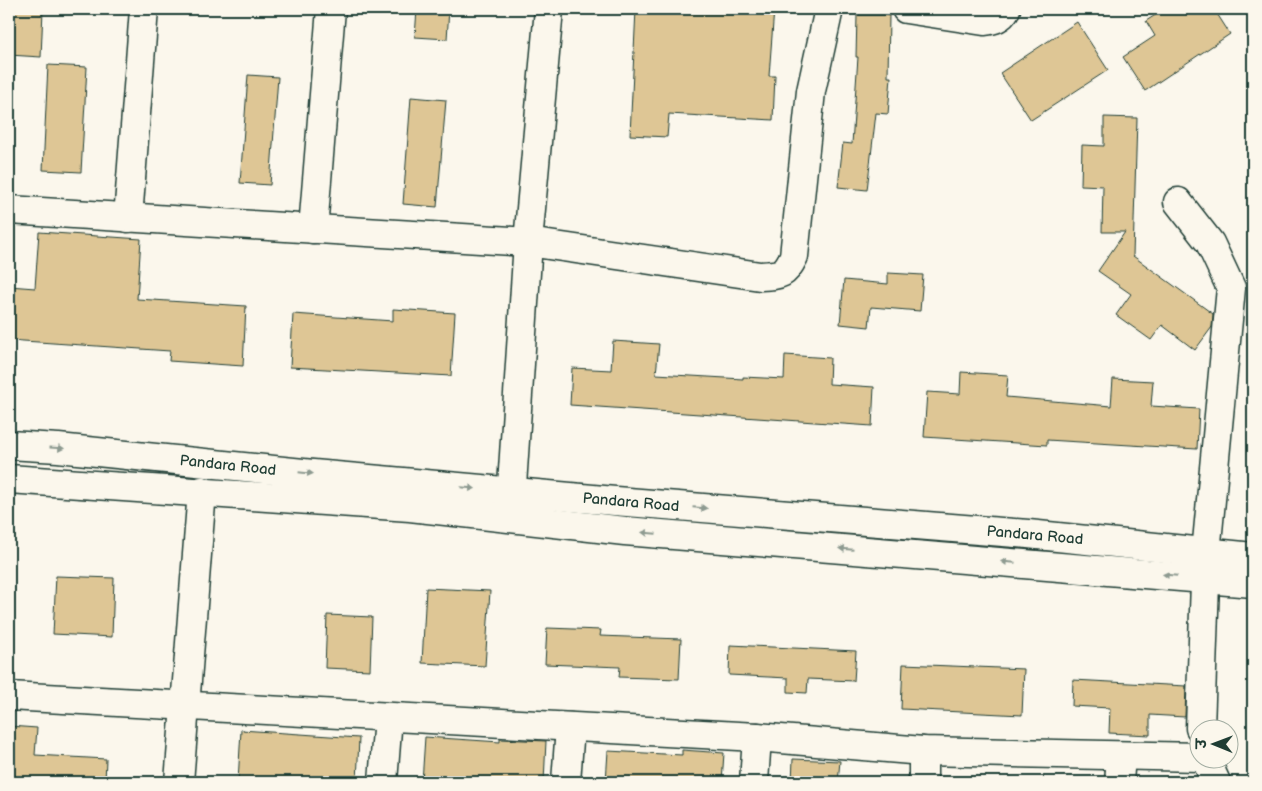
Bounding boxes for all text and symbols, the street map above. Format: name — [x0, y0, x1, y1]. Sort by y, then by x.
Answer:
one-way arrow — [50, 445, 66, 453]
street label: Pandara Road — [179, 451, 277, 480]
one-way arrow — [298, 469, 314, 477]
one-way arrow — [460, 484, 476, 492]
street label: Pandara Road — [582, 489, 680, 516]
one-way arrow — [692, 504, 708, 512]
street label: Pandara Road — [986, 522, 1084, 549]
one-way arrow — [641, 528, 657, 536]
one-way arrow — [838, 544, 854, 552]
one-way arrow — [1000, 558, 1016, 566]
one-way arrow — [1162, 571, 1178, 579]
north arrow — [1190, 718, 1240, 768]
text: उ — [1193, 737, 1210, 751]

